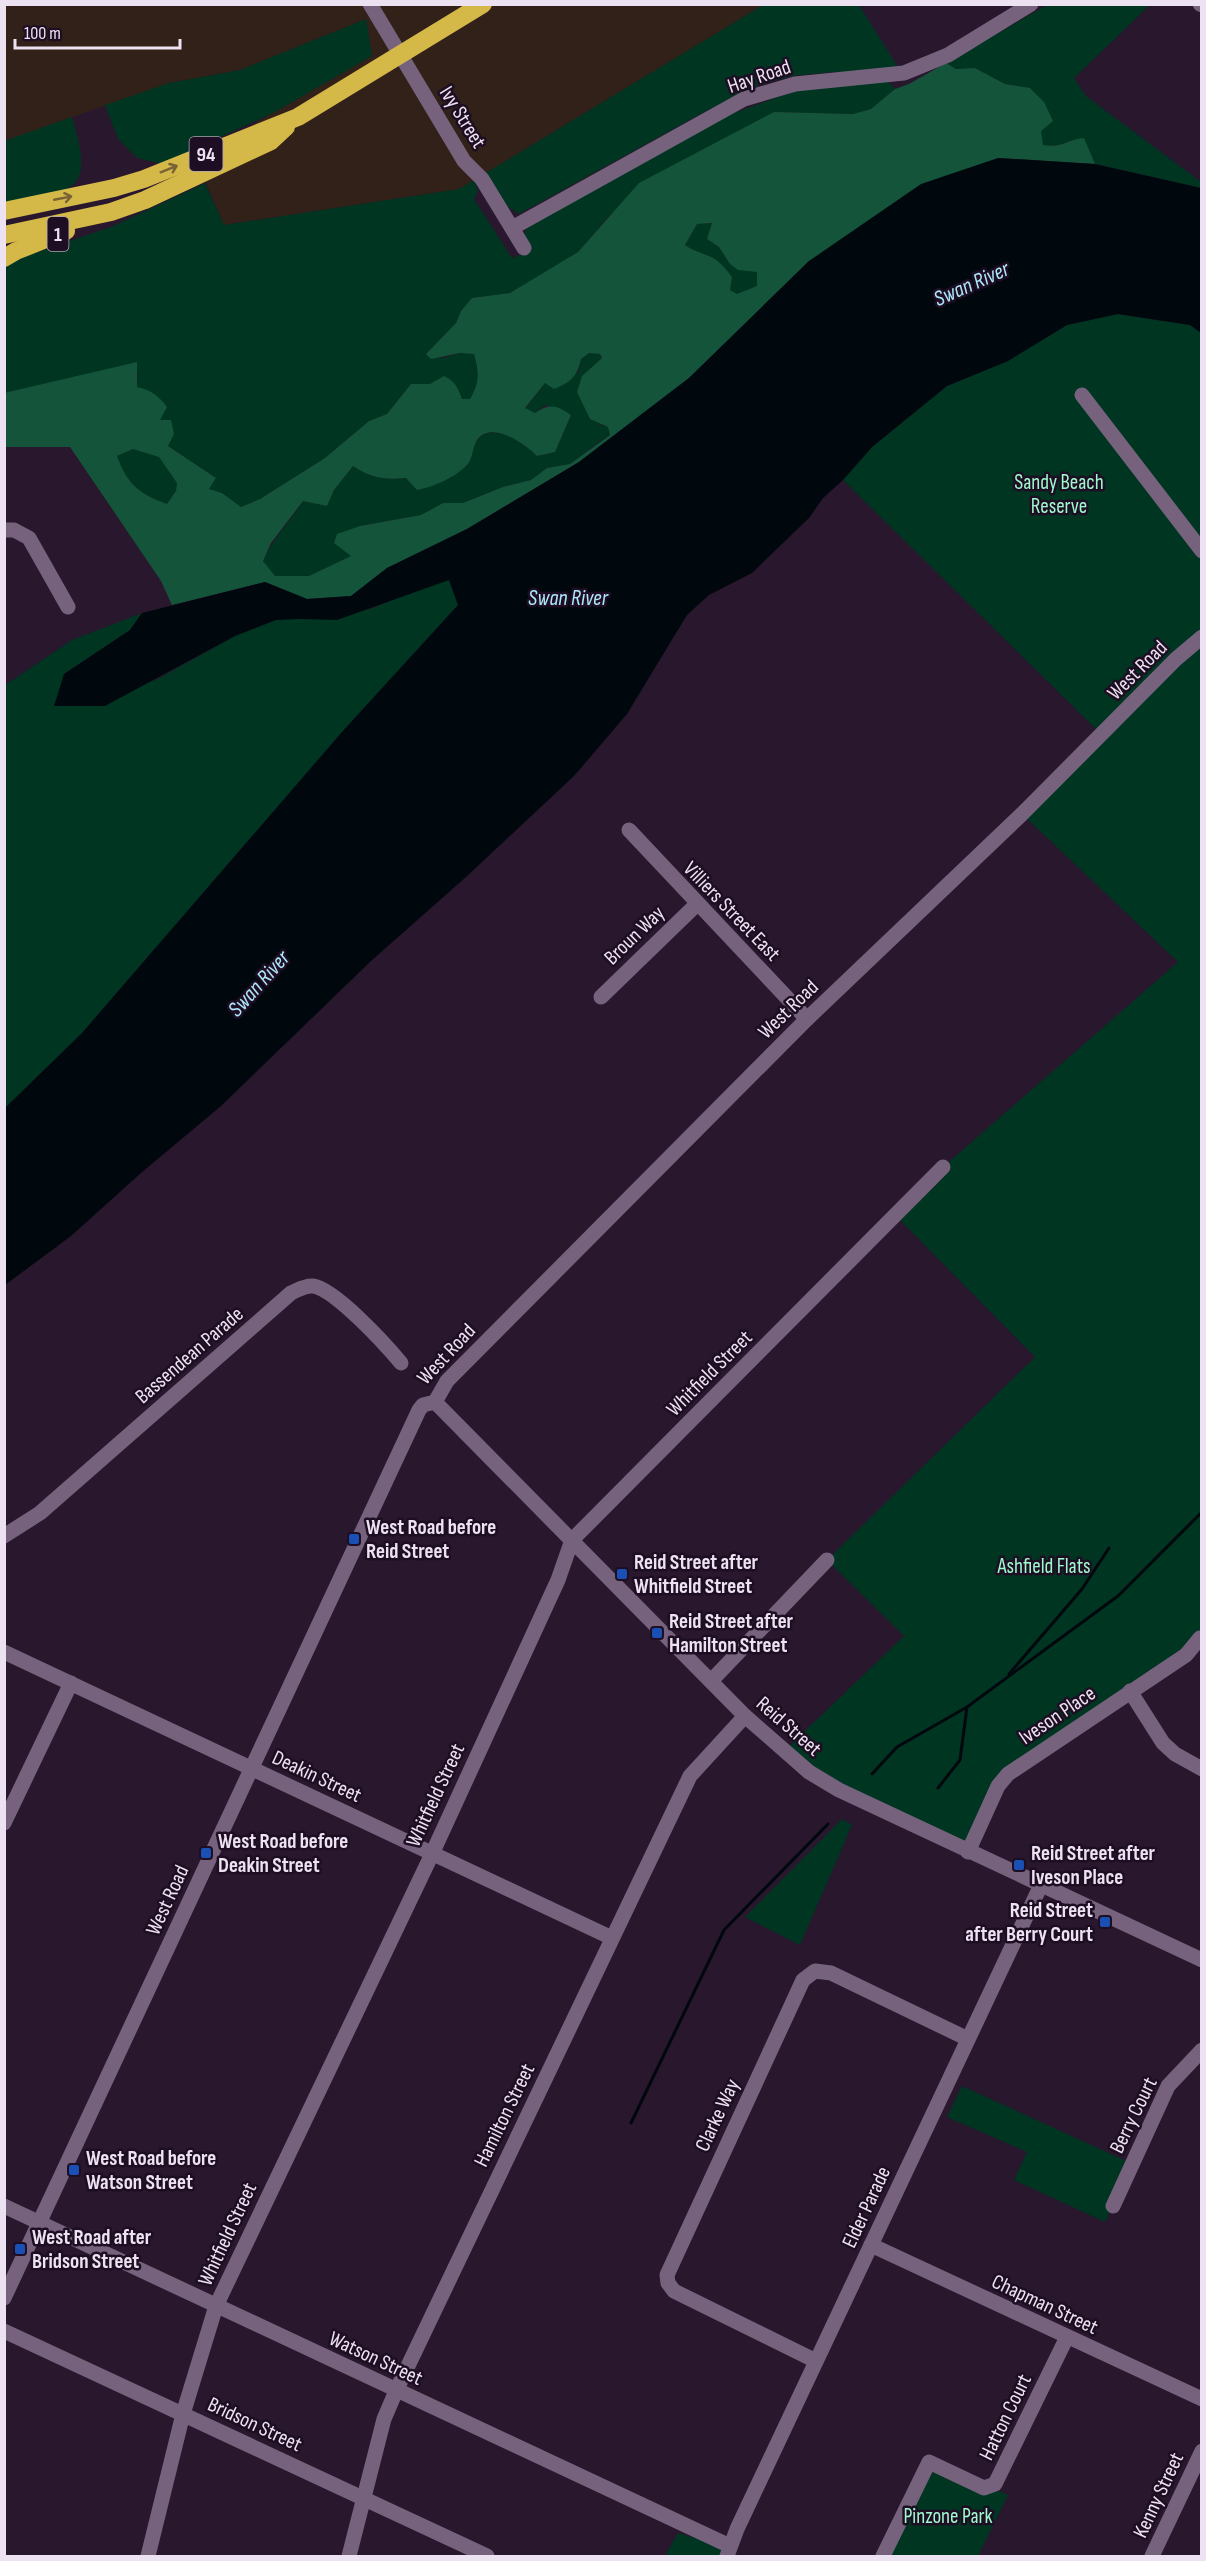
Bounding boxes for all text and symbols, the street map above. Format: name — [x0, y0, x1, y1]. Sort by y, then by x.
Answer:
scale bar — [15, 12, 180, 50]
text: 100 m — [24, 23, 61, 44]
street label: Hay Road — [724, 54, 794, 99]
street label: Ivy Street — [434, 82, 491, 153]
road number: 94 — [190, 137, 222, 171]
one-way arrow — [160, 163, 178, 174]
one-way arrow — [53, 192, 72, 203]
road number: 1 — [48, 217, 68, 251]
water label: Swan River — [930, 255, 1014, 313]
park label: Sandy Beach Reserve — [1014, 470, 1104, 519]
water label: Swan River — [528, 585, 609, 612]
street label: West Road — [1102, 635, 1172, 705]
street label: Villiers Street East — [678, 856, 785, 966]
street label: Broun Way — [599, 901, 670, 970]
water label: Swan River — [222, 945, 296, 1023]
street label: West Road — [753, 975, 824, 1044]
street label: Bassendean Parade — [130, 1302, 248, 1409]
street label: West Road — [412, 1319, 481, 1390]
street label: Whitfield Street — [661, 1325, 757, 1421]
place label: West Road before Reid Street — [366, 1515, 496, 1564]
marker: West Road before Reid Street — [347, 1532, 361, 1546]
place label: Reid Street after Whitfield Street — [634, 1550, 759, 1599]
park label: Ashfield Flats — [997, 1554, 1090, 1579]
marker: Reid Street after Whitfield Street — [615, 1567, 629, 1581]
place label: Reid Street after Hamilton Street — [669, 1609, 794, 1658]
marker: Reid Street after Hamilton Street — [650, 1626, 664, 1640]
street label: Iveson Place — [1014, 1681, 1100, 1750]
street label: Reid Street — [751, 1691, 826, 1761]
street label: Whitfield Street — [401, 1740, 470, 1851]
street label: Deakin Street — [268, 1745, 365, 1808]
place label: West Road before Deakin Street — [218, 1829, 348, 1878]
place label: Reid Street after Iveson Place — [1031, 1841, 1156, 1890]
marker: West Road before Deakin Street — [199, 1846, 213, 1860]
marker: Reid Street after Iveson Place — [1012, 1858, 1026, 1872]
street label: West Road — [140, 1861, 194, 1939]
place label: Reid Street after Berry Court — [965, 1898, 1093, 1947]
marker: Reid Street after Berry Court — [1098, 1915, 1112, 1929]
street label: Hamilton Street — [469, 2060, 540, 2171]
street label: Berry Court — [1104, 2073, 1163, 2157]
street label: Clarke Way — [690, 2075, 745, 2155]
place label: West Road before Watson Street — [86, 2146, 216, 2195]
marker: West Road before Watson Street — [67, 2163, 81, 2177]
street label: Elder Parade — [837, 2163, 896, 2252]
street label: Whitfield Street — [193, 2179, 262, 2290]
place label: West Road after Bridson Street — [32, 2225, 152, 2274]
marker: West Road after Bridson Street — [13, 2242, 27, 2256]
street label: Chapman Street — [988, 2269, 1102, 2340]
street label: Watson Street — [325, 2326, 427, 2391]
street label: Hatton Court — [974, 2370, 1037, 2464]
street label: Bridson Street — [204, 2392, 306, 2457]
street label: Kenny Street — [1128, 2449, 1189, 2542]
park label: Pinzone Park — [903, 2504, 993, 2529]

